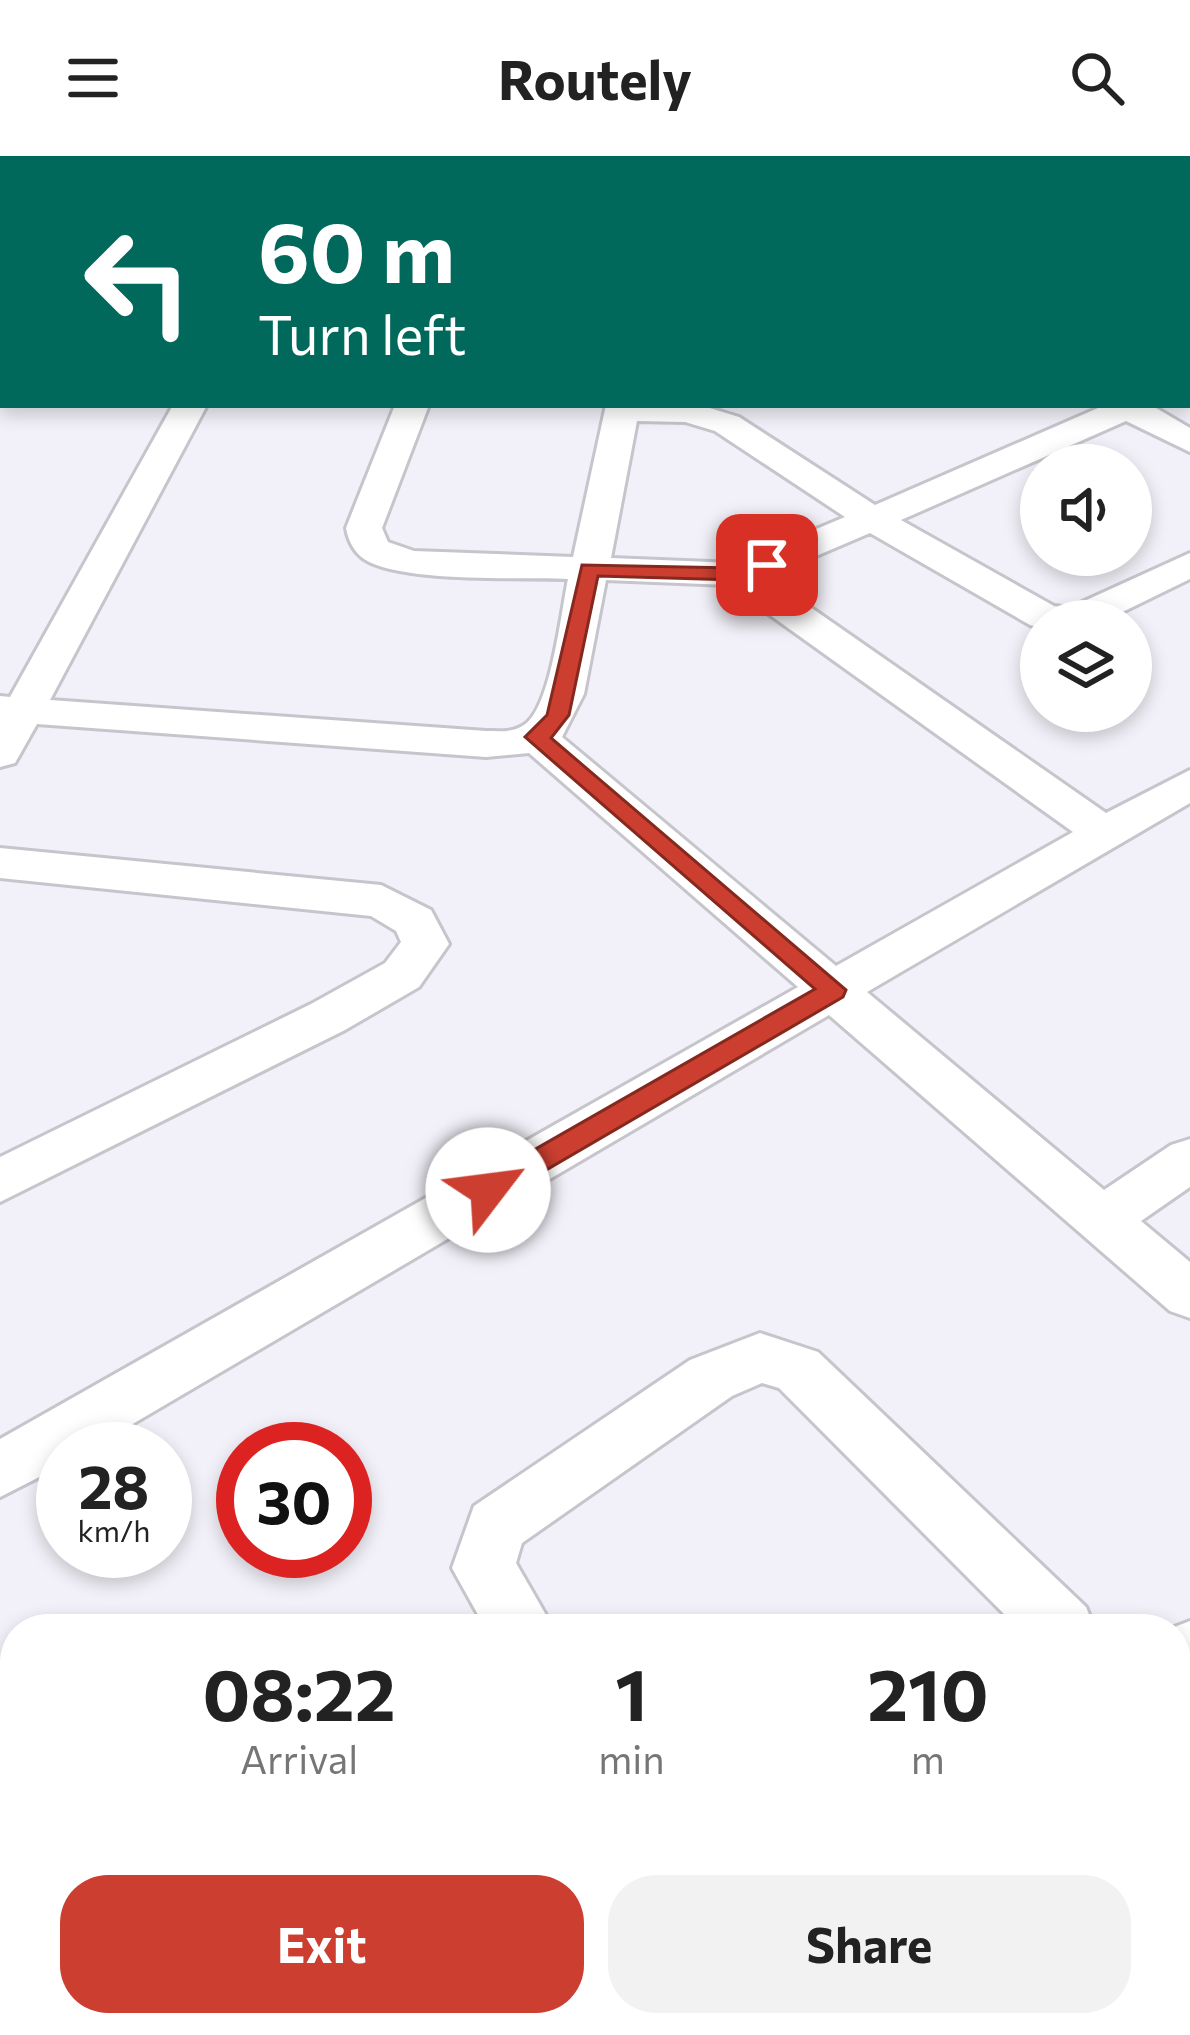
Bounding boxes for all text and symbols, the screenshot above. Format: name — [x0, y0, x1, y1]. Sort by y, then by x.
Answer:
icon: menu — [60, 45, 126, 111]
text: Routely — [498, 45, 692, 111]
icon: search — [1064, 45, 1130, 111]
text: 60 m — [258, 198, 455, 300]
icon: left — [60, 204, 216, 360]
text: Turn left — [258, 300, 466, 366]
map controls — [1020, 444, 1152, 732]
button: sound — [1020, 444, 1152, 576]
pin — [716, 514, 818, 616]
icon: arrive — [734, 532, 800, 598]
button: layers — [1020, 600, 1152, 732]
position arrow — [425, 1127, 551, 1253]
speed limit sign: 30 — [216, 1422, 372, 1578]
text: 28 — [79, 1448, 149, 1521]
text: km/h — [78, 1511, 150, 1548]
text: 08:22 — [202, 1648, 396, 1736]
text: 1 — [615, 1648, 648, 1736]
text: 210 — [867, 1648, 989, 1736]
text: Arrival — [240, 1734, 358, 1782]
text: min — [598, 1734, 665, 1782]
text: m — [911, 1734, 945, 1782]
button: Exit — [60, 1875, 584, 2013]
button: Share — [608, 1875, 1131, 2013]

